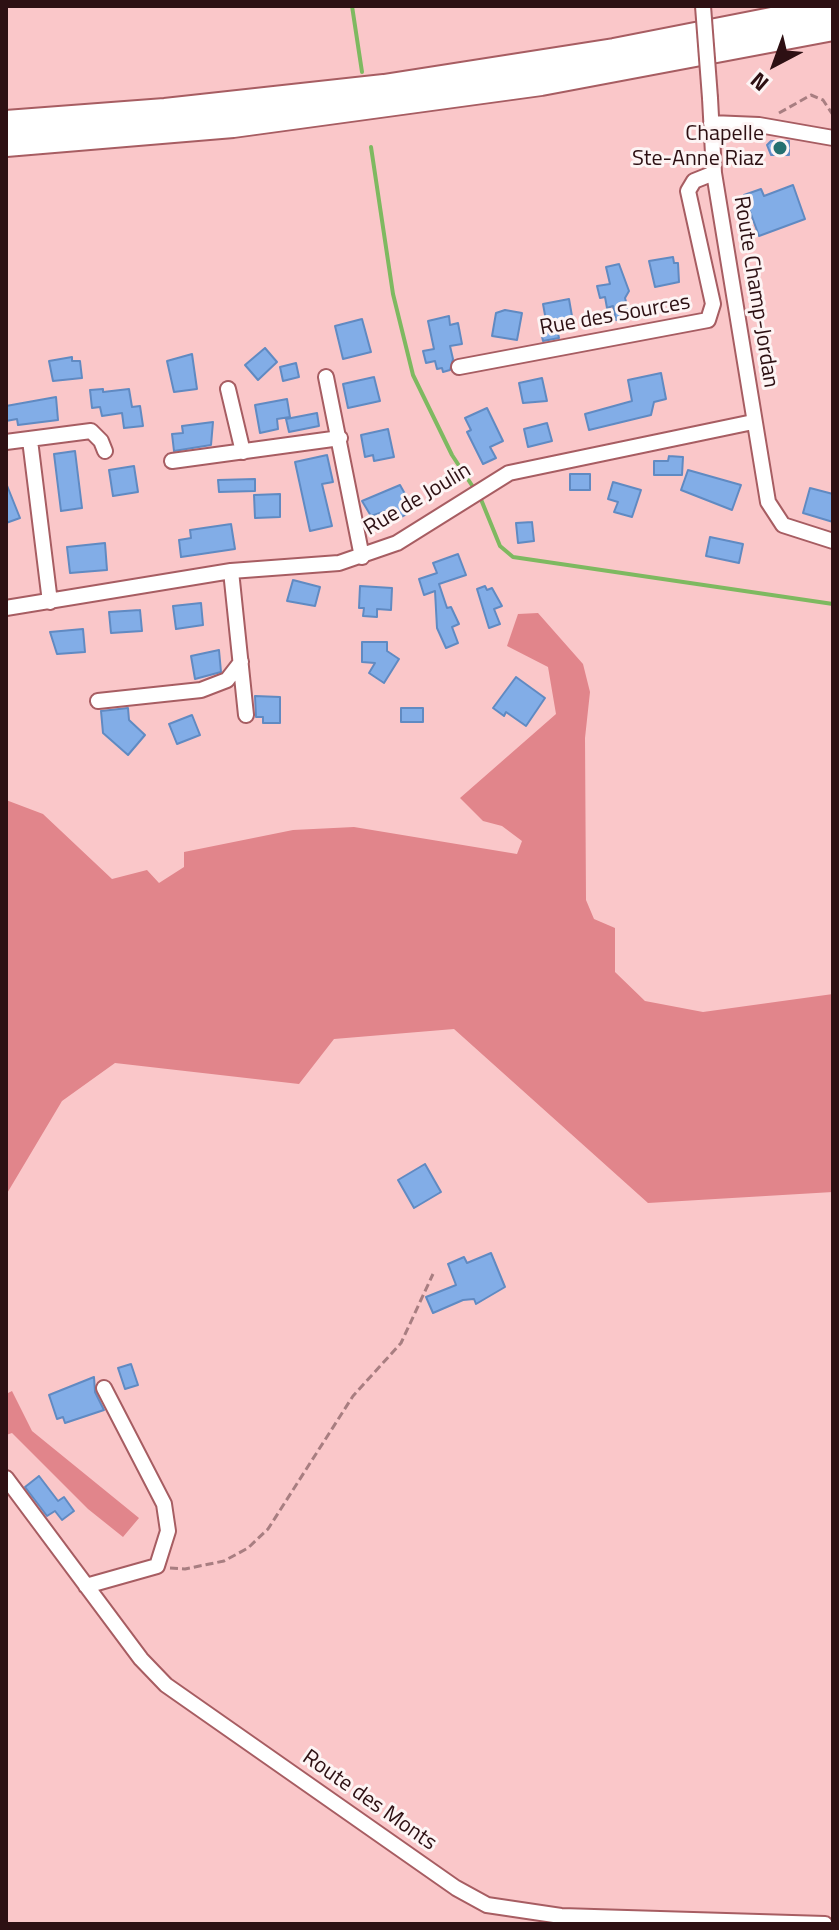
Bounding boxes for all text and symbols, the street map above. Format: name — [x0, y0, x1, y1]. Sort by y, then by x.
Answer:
north arrow — [735, 24, 815, 104]
text: N — [742, 64, 776, 100]
place label: Chapelle Ste-Anne Riaz — [632, 122, 764, 174]
marker: Chapelle Ste-Anne Riaz — [771, 139, 789, 157]
street label: Route Champ-Jordan — [727, 194, 783, 390]
street label: Rue des Sources — [538, 290, 692, 342]
street label: Rue de Joulin — [360, 458, 476, 542]
street label: Route des Monts — [297, 1745, 441, 1857]

